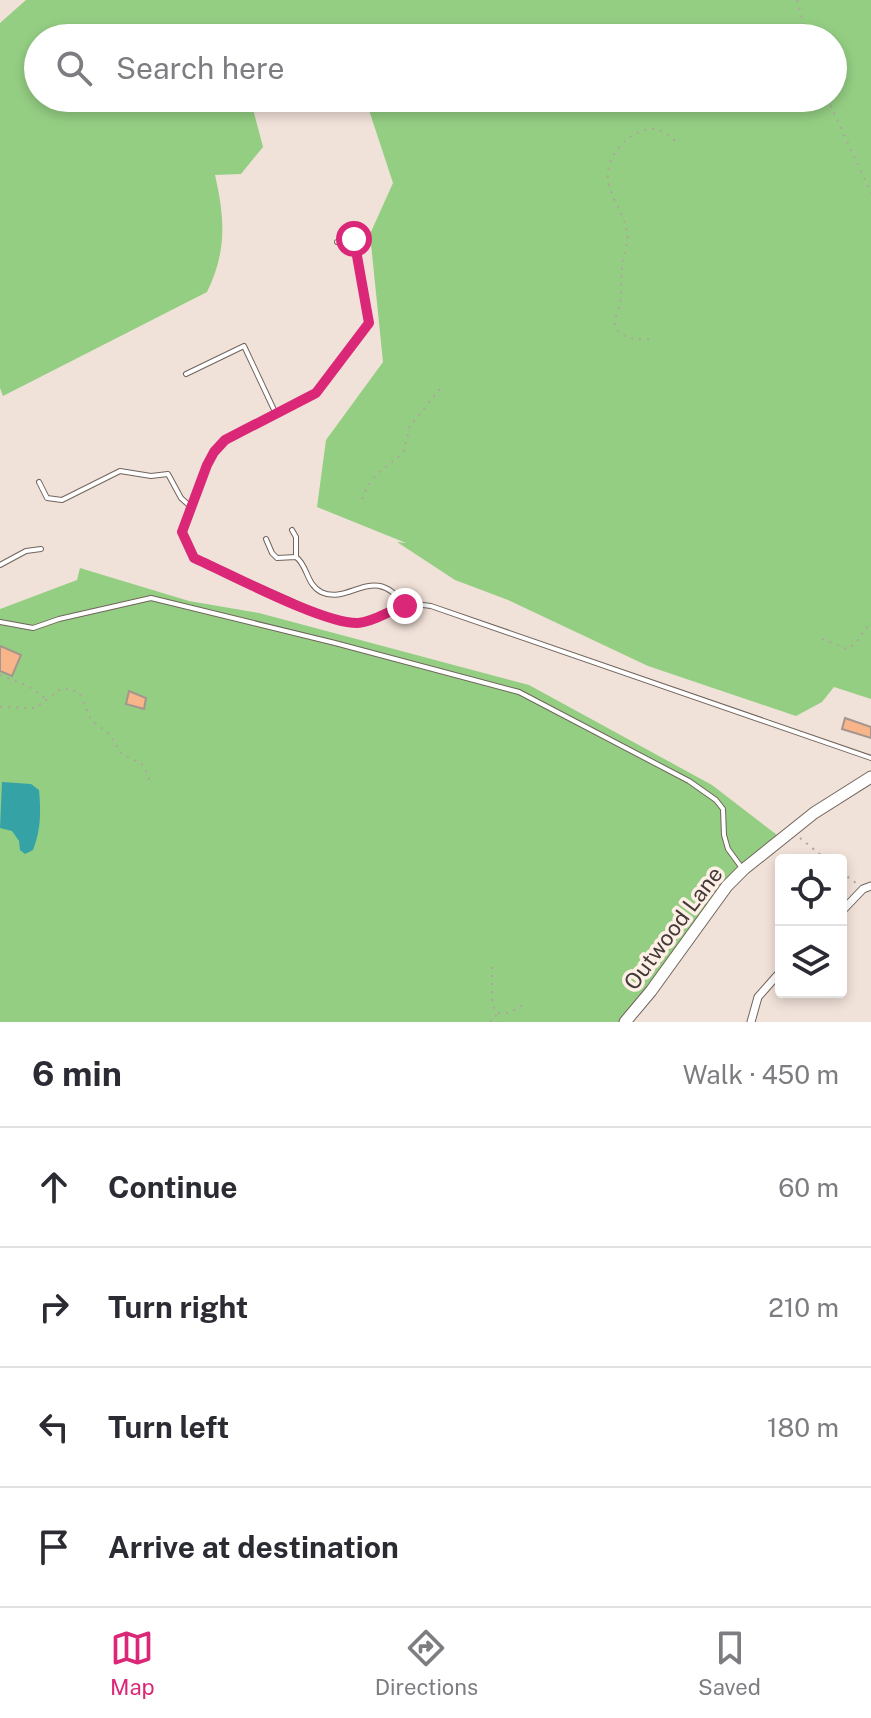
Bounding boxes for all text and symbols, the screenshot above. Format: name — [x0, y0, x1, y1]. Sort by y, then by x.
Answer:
search box — [24, 24, 847, 112]
icon: search — [52, 46, 96, 90]
text: Search here — [116, 50, 284, 86]
route start — [336, 221, 372, 257]
route end — [387, 588, 423, 624]
map controls — [775, 854, 847, 998]
button: locate — [775, 854, 847, 926]
street label: Outwood Lane — [618, 861, 728, 995]
button: layers — [775, 926, 847, 998]
text: 6 min — [32, 1054, 122, 1094]
text: Walk · 450 m — [683, 1059, 839, 1090]
icon: ahead — [32, 1165, 76, 1209]
text: Continue — [108, 1169, 238, 1205]
text: 60 m — [778, 1172, 839, 1203]
icon: right — [32, 1285, 76, 1329]
text: Turn right — [108, 1289, 248, 1325]
text: 210 m — [768, 1292, 839, 1323]
icon: left — [32, 1405, 76, 1449]
text: Turn left — [108, 1409, 229, 1445]
text: 180 m — [767, 1412, 839, 1443]
icon: arrive — [32, 1525, 76, 1569]
text: Arrive at destination — [108, 1529, 399, 1565]
tab: Map — [110, 1626, 155, 1700]
tab: Directions — [375, 1626, 478, 1700]
tab: Saved — [698, 1626, 761, 1700]

